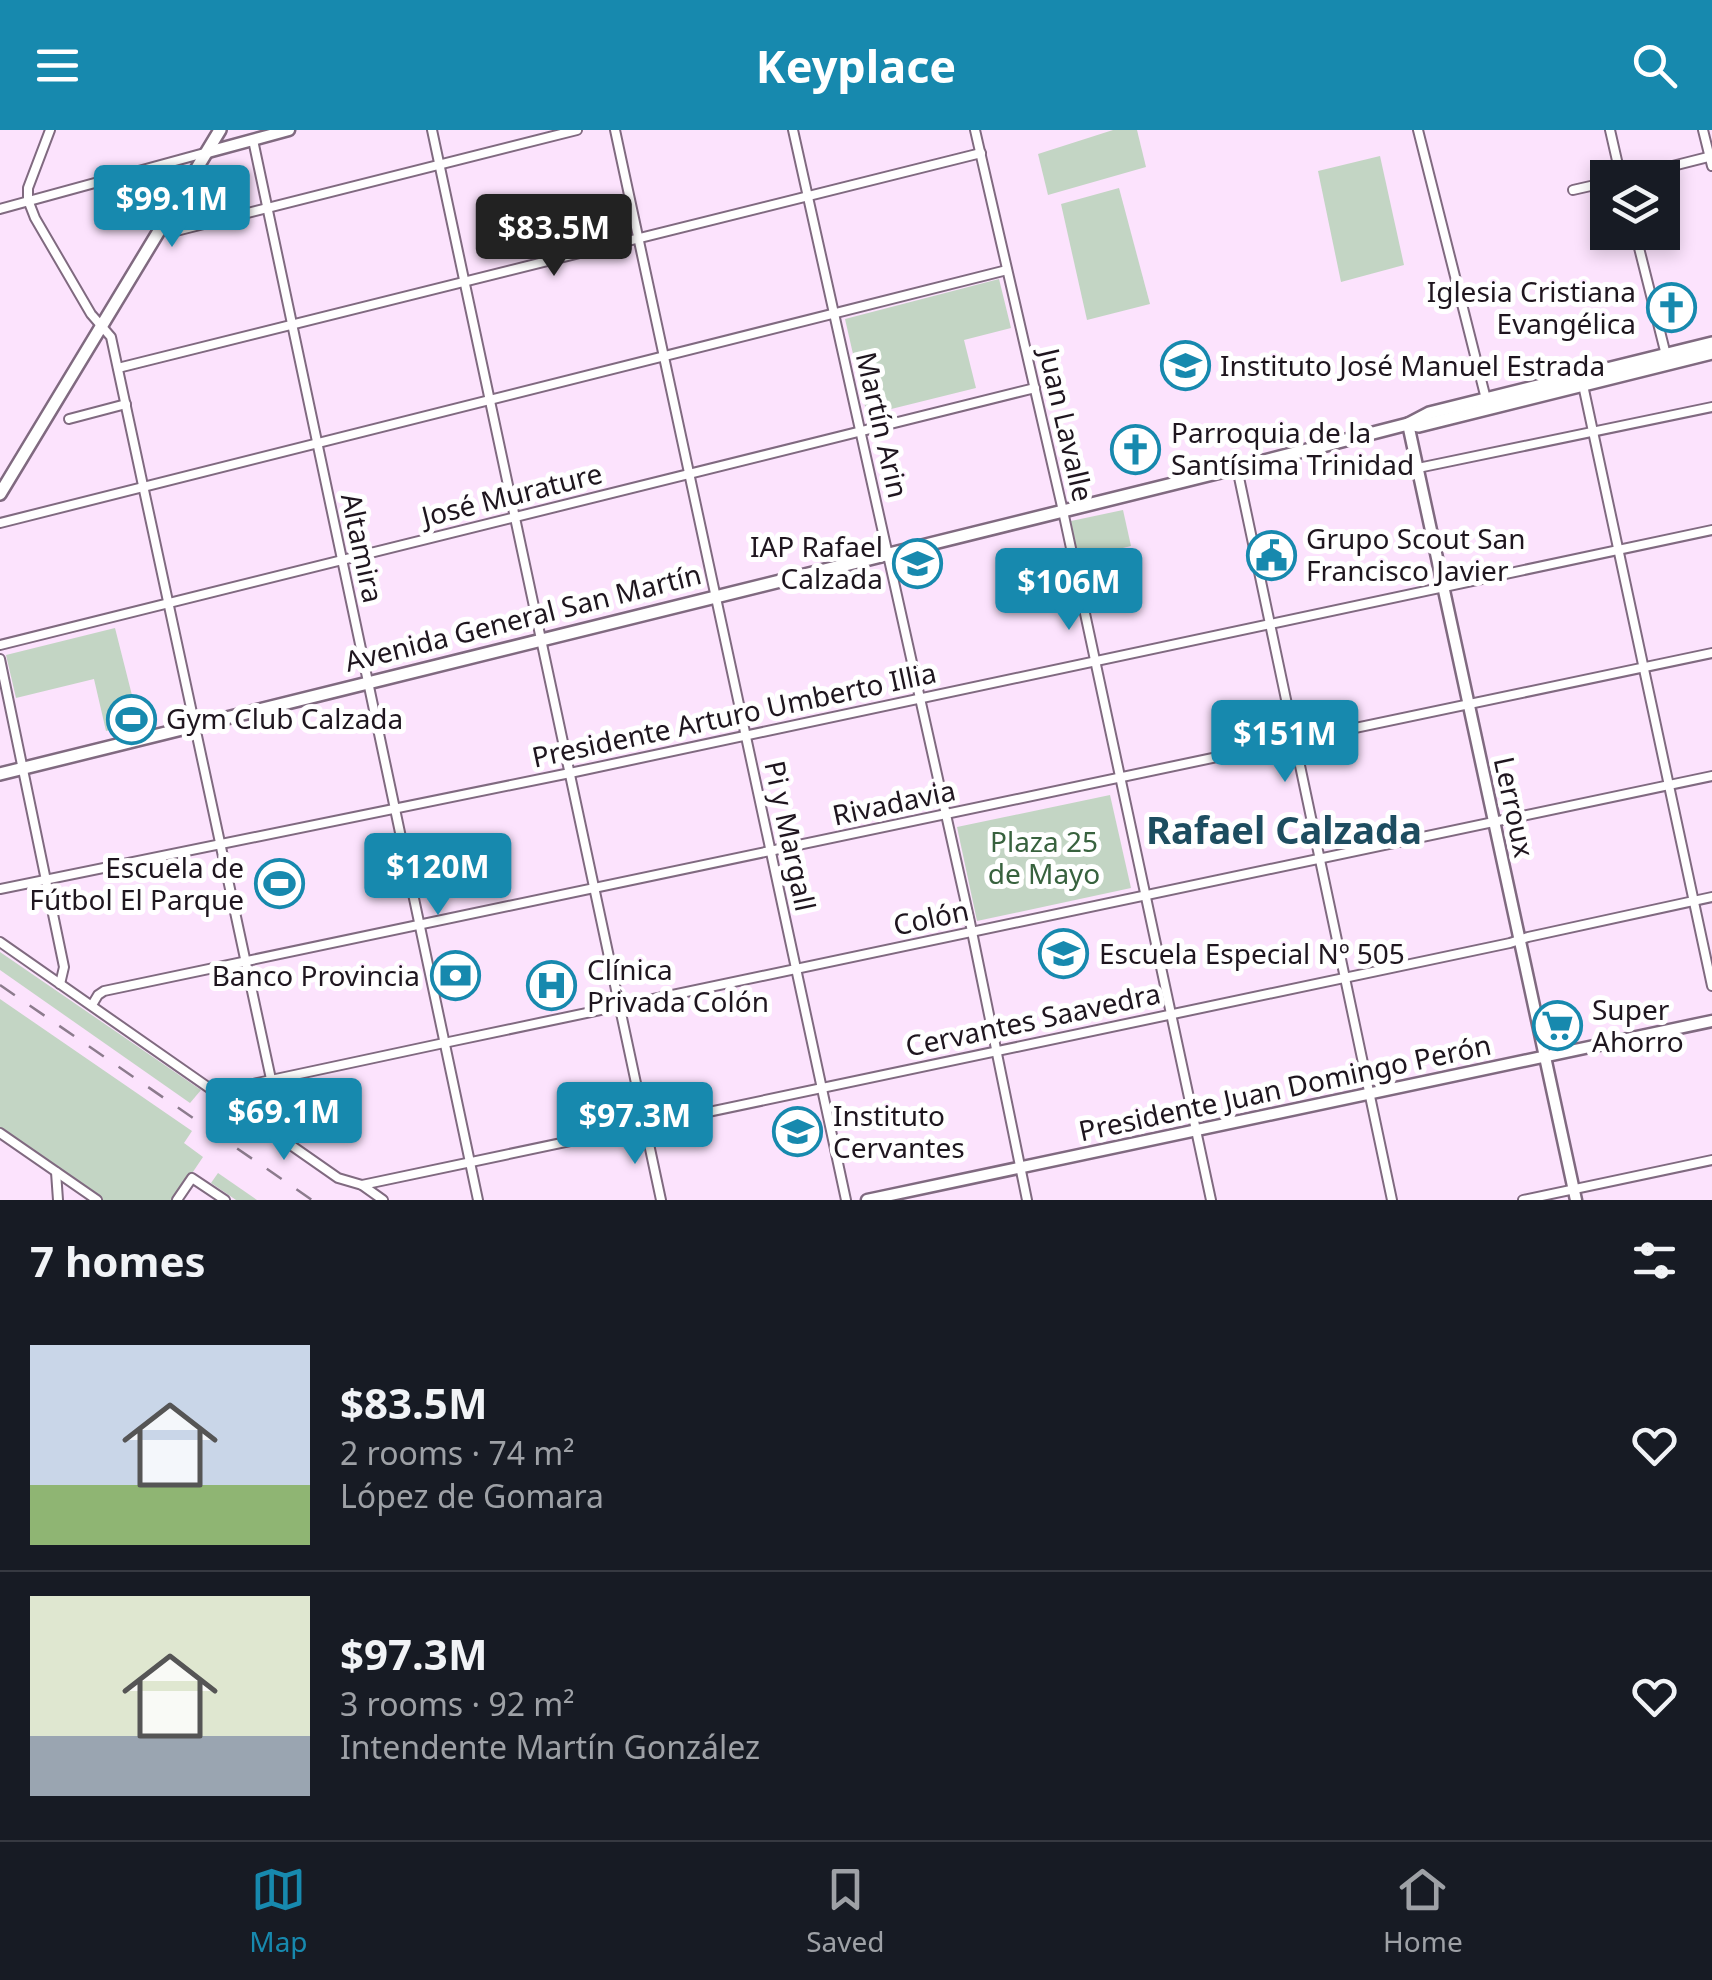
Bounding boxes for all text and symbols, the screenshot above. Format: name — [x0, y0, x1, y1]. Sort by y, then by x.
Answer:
text: Keyplace — [756, 35, 956, 96]
icon: menu — [30, 38, 85, 93]
icon: search — [1627, 38, 1682, 93]
map controls — [1590, 160, 1680, 250]
button: layers — [1590, 160, 1680, 250]
pin: $99.1M — [91, 165, 253, 250]
text: $99.1M — [116, 176, 228, 219]
pin: $83.5M — [473, 194, 635, 279]
text: $83.5M — [498, 205, 610, 248]
place label: Iglesia Cristiana Evangélica — [1427, 272, 1636, 342]
church icon: Iglesia Cristiana Evangélica — [1645, 282, 1697, 334]
school or university icon: Instituto José Manuel Estrada — [1159, 340, 1211, 392]
street label: Juan Lavalle — [1030, 342, 1103, 505]
place label: Instituto José Manuel Estrada — [1220, 346, 1605, 384]
street label: Martín Arin — [848, 348, 918, 501]
place label: Parroquia de la Santísima Trinidad — [1171, 413, 1414, 483]
church icon: Parroquia de la Santísima Trinidad — [1110, 423, 1162, 475]
street label: José Murature — [415, 453, 606, 536]
street label: Altamira — [333, 490, 393, 606]
place label: Grupo Scout San Francisco Javier — [1306, 519, 1526, 589]
place label: IAP Rafael Calzada — [750, 527, 883, 597]
public building icon: Grupo Scout San Francisco Javier — [1245, 529, 1297, 581]
school or university icon: IAP Rafael Calzada — [892, 537, 944, 589]
pin: $106M — [999, 548, 1139, 633]
street label: Avenida General San Martín — [341, 554, 705, 680]
text: $106M — [1017, 559, 1121, 602]
street label: Presidente Arturo Umberto Illia — [528, 653, 939, 775]
sports icon: Gym Club Calzada — [105, 693, 157, 745]
place label: Gym Club Calzada — [166, 699, 403, 737]
pin: $151M — [1215, 700, 1355, 785]
text: $151M — [1233, 711, 1337, 754]
street label: Lerroux — [1486, 753, 1544, 861]
street label: Pi y Margall — [757, 757, 825, 914]
street label: Rivadavia — [829, 770, 959, 834]
district label: Rafael Calzada — [1146, 803, 1422, 855]
park label: Plaza 25 de Mayo — [988, 822, 1100, 892]
pin: $120M — [368, 833, 508, 918]
text: $120M — [386, 844, 490, 887]
place label: Escuela de Fútbol El Parque — [29, 848, 244, 918]
sports icon: Escuela de Fútbol El Parque — [253, 858, 305, 910]
street label: Colón — [890, 891, 972, 944]
school or university icon: Escuela Especial Nº 505 — [1038, 928, 1090, 980]
place label: Escuela Especial Nº 505 — [1099, 934, 1405, 972]
bank icon: Banco Provincia — [429, 950, 481, 1002]
place label: Clínica Privada Colón — [587, 950, 769, 1020]
place label: Banco Provincia — [212, 956, 420, 994]
hospital icon: Clínica Privada Colón — [526, 960, 578, 1012]
street label: Cervantes Saavedra — [902, 973, 1164, 1065]
place label: Super Ahorro — [1592, 990, 1684, 1060]
supermarket icon: Super Ahorro — [1531, 1000, 1583, 1052]
street label: Presidente Juan Domingo Perón — [1075, 1025, 1494, 1149]
pin: $69.1M — [203, 1078, 365, 1163]
pin: $97.3M — [554, 1082, 716, 1167]
text: $69.1M — [228, 1089, 340, 1132]
text: $97.3M — [579, 1093, 691, 1136]
place label: Instituto Cervantes — [833, 1096, 965, 1166]
school or university icon: Instituto Cervantes — [772, 1106, 824, 1158]
text: 7 homes — [30, 1232, 206, 1289]
icon: filters — [1627, 1233, 1682, 1288]
text: $83.5M — [340, 1374, 488, 1431]
icon: home — [110, 1385, 230, 1505]
icon: heart — [1627, 1418, 1682, 1473]
text: 2 rooms · 74 m² — [340, 1431, 574, 1474]
text: López de Gomara — [340, 1474, 604, 1517]
text: $97.3M — [340, 1625, 488, 1682]
icon: home — [110, 1636, 230, 1756]
icon: heart — [1627, 1669, 1682, 1724]
text: 3 rooms · 92 m² — [340, 1682, 574, 1725]
text: Intendente Martín González — [340, 1725, 760, 1768]
tab: Map — [249, 1862, 308, 1960]
tab: Saved — [806, 1862, 884, 1960]
tab: Home — [1383, 1862, 1463, 1960]

